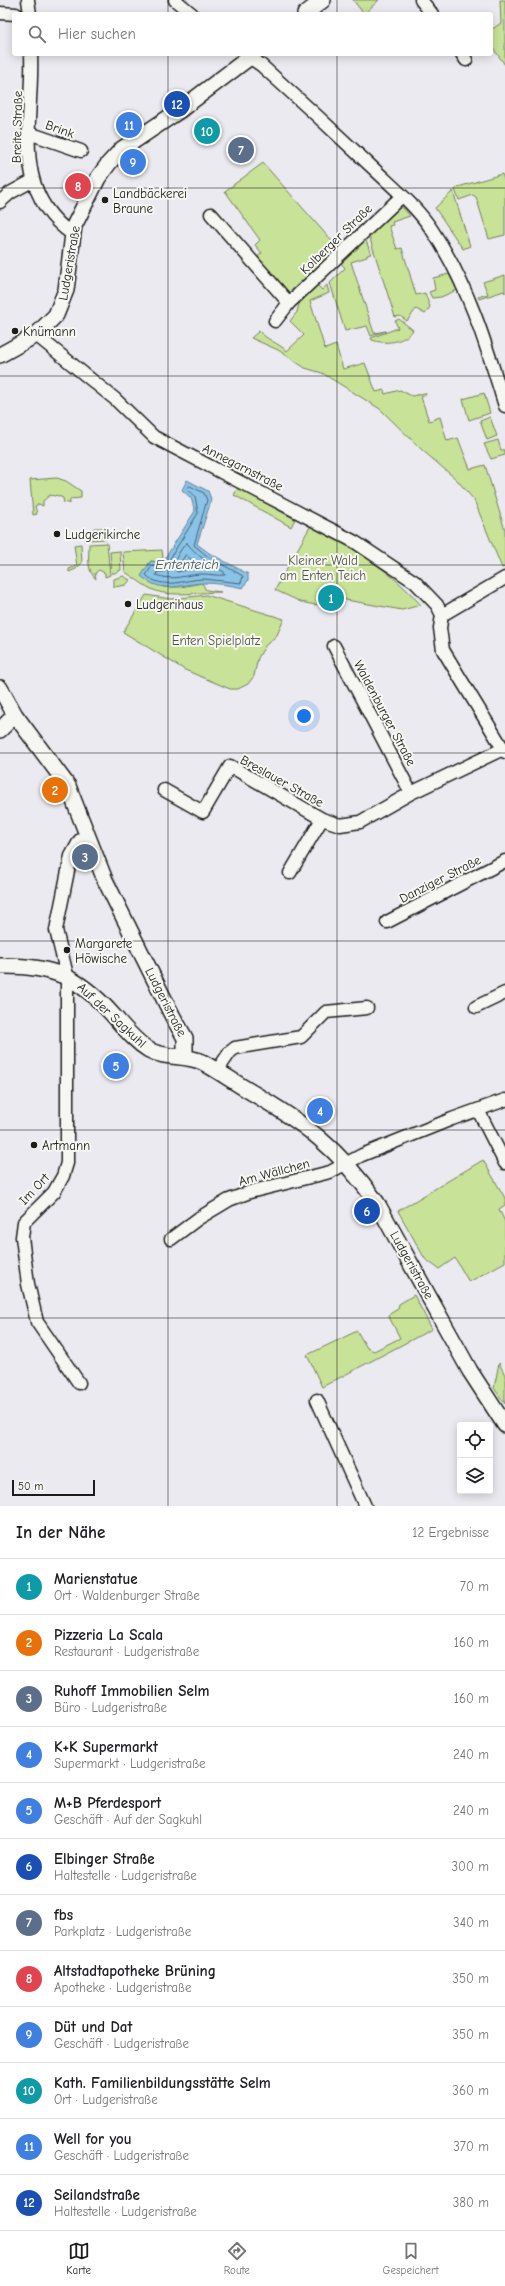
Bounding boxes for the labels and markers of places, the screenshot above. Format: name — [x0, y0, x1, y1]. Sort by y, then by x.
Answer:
pin: 12 — [164, 89, 190, 119]
pin: 11 — [116, 110, 142, 140]
pin: 10 — [194, 116, 220, 146]
pin: 7 — [228, 135, 254, 165]
pin: 9 — [120, 147, 146, 177]
pin: 8 — [65, 171, 91, 201]
place label: Landbäckerei Braune — [113, 186, 187, 216]
marker: Landbäckerei Braune — [100, 195, 110, 205]
place label: Knümann — [23, 324, 76, 339]
marker: Knümann — [10, 326, 20, 336]
place label: Ludgerikirche — [65, 527, 141, 542]
marker: Ludgerikirche — [52, 529, 62, 539]
pin: 1 — [318, 583, 344, 613]
place label: Ludgerihaus — [136, 597, 203, 612]
marker: Ludgerihaus — [123, 599, 133, 609]
pin: 2 — [42, 775, 68, 805]
pin: 3 — [72, 842, 98, 872]
place label: Margarete Höwische — [75, 936, 133, 966]
marker: Margarete Höwische — [62, 945, 72, 955]
pin: 5 — [103, 1051, 129, 1081]
pin: 4 — [307, 1096, 333, 1126]
place label: Artmann — [42, 1138, 90, 1153]
marker: Artmann — [29, 1140, 39, 1150]
pin: 6 — [354, 1196, 380, 1226]

